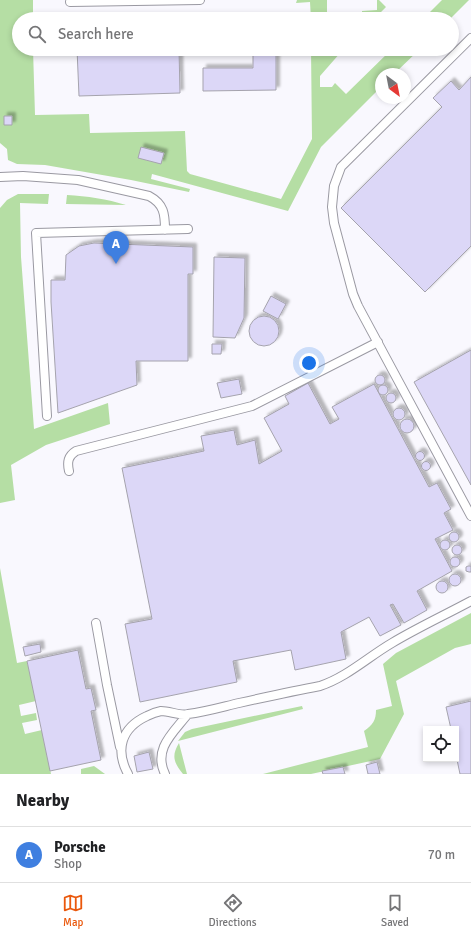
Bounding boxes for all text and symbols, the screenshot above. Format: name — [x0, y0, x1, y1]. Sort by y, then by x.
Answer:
search box — [12, 12, 459, 56]
icon: search — [26, 23, 48, 45]
text: Search here — [58, 25, 134, 43]
north arrow — [375, 68, 411, 104]
pin: A — [103, 231, 129, 264]
your location — [299, 353, 319, 373]
map controls — [423, 726, 459, 762]
button: locate — [423, 726, 459, 762]
text: Nearby — [16, 790, 69, 811]
text: Porsche — [54, 838, 106, 856]
text: A — [25, 847, 33, 863]
text: 70 m — [428, 847, 455, 863]
text: Shop — [54, 856, 82, 872]
tab: Map — [62, 892, 84, 929]
tab: Directions — [209, 892, 257, 929]
tab: Saved — [381, 892, 409, 929]

